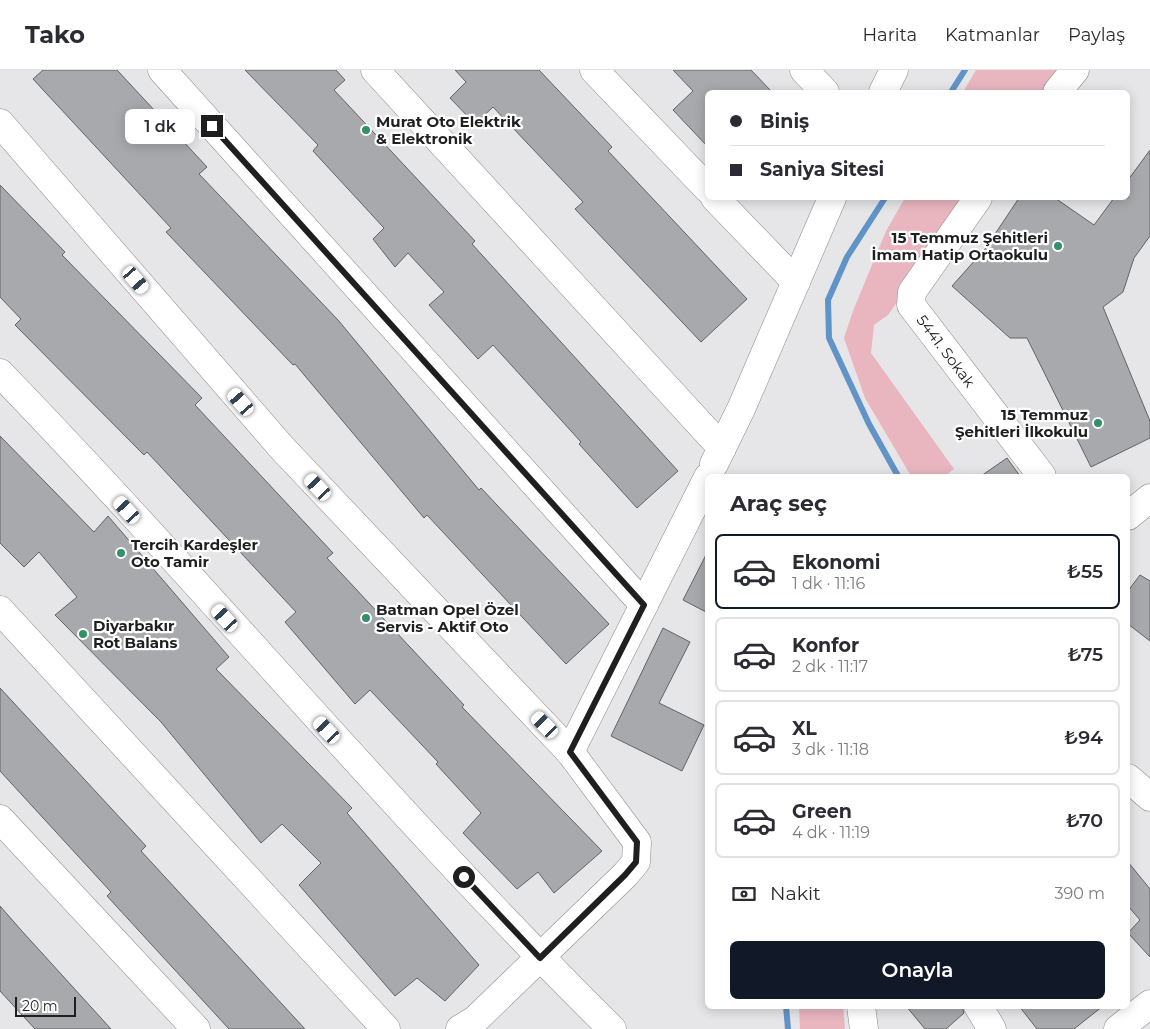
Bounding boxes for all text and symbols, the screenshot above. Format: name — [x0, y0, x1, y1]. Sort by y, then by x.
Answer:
text: Tako — [25, 20, 85, 49]
text: Harita — [862, 24, 917, 46]
text: Katmanlar — [945, 24, 1040, 46]
text: Paylaş — [1068, 24, 1125, 46]
callout: 1 dk — [124, 108, 194, 144]
text: Biniş — [760, 110, 809, 133]
place label: Murat Oto Elektrik & Elektronik — [376, 112, 521, 148]
route end — [201, 115, 223, 137]
text: 1 dk — [144, 117, 176, 136]
marker: Murat Oto Elektrik & Elektronik — [360, 124, 372, 136]
text: Saniya Sitesi — [760, 158, 884, 181]
place label: 15 Temmuz Şehitleri İmam Hatip Ortaokulu — [872, 228, 1048, 264]
marker: 15 Temmuz Şehitleri İmam Hatip Ortaokulu — [1052, 240, 1064, 252]
car — [120, 264, 151, 296]
street label: 5441. Sokak — [913, 311, 979, 391]
car — [225, 386, 256, 418]
place label: 15 Temmuz Şehitleri İlkokulu — [955, 405, 1088, 441]
marker: 15 Temmuz Şehitleri İlkokulu — [1092, 417, 1104, 429]
car — [302, 471, 333, 503]
text: Araç seç — [730, 490, 827, 517]
car — [111, 494, 142, 526]
place label: Tercih Kardeşler Oto Tamir — [131, 535, 258, 571]
marker: Tercih Kardeşler Oto Tamir — [115, 547, 127, 559]
icon: car — [732, 549, 777, 594]
text: Ekonomi — [792, 551, 881, 574]
text: ₺55 — [1067, 560, 1103, 583]
text: 1 dk · 11:16 — [792, 574, 865, 593]
place label: Batman Opel Özel Servis - Aktif Oto — [376, 600, 519, 636]
car — [209, 602, 240, 634]
marker: Batman Opel Özel Servis - Aktif Oto — [360, 612, 372, 624]
place label: Diyarbakır Rot Balans — [93, 616, 177, 652]
marker: Diyarbakır Rot Balans — [77, 628, 89, 640]
icon: car — [732, 632, 777, 677]
text: Konfor — [792, 634, 859, 657]
text: ₺75 — [1068, 643, 1103, 666]
text: 2 dk · 11:17 — [792, 657, 868, 676]
car — [529, 709, 560, 741]
car — [311, 714, 342, 746]
icon: car — [732, 715, 777, 760]
text: XL — [792, 717, 817, 740]
text: ₺94 — [1064, 726, 1103, 749]
text: 3 dk · 11:18 — [792, 740, 869, 759]
icon: car — [732, 798, 777, 843]
text: Green — [792, 800, 852, 823]
text: ₺70 — [1066, 809, 1103, 832]
text: 4 dk · 11:19 — [792, 823, 870, 842]
route start — [453, 866, 475, 888]
icon: cash — [730, 880, 758, 908]
text: Nakit — [770, 882, 821, 905]
text: 390 m — [1054, 884, 1105, 903]
button: Onayla — [730, 941, 1105, 999]
scale bar — [15, 994, 76, 1017]
text: 20 m — [22, 997, 58, 1015]

